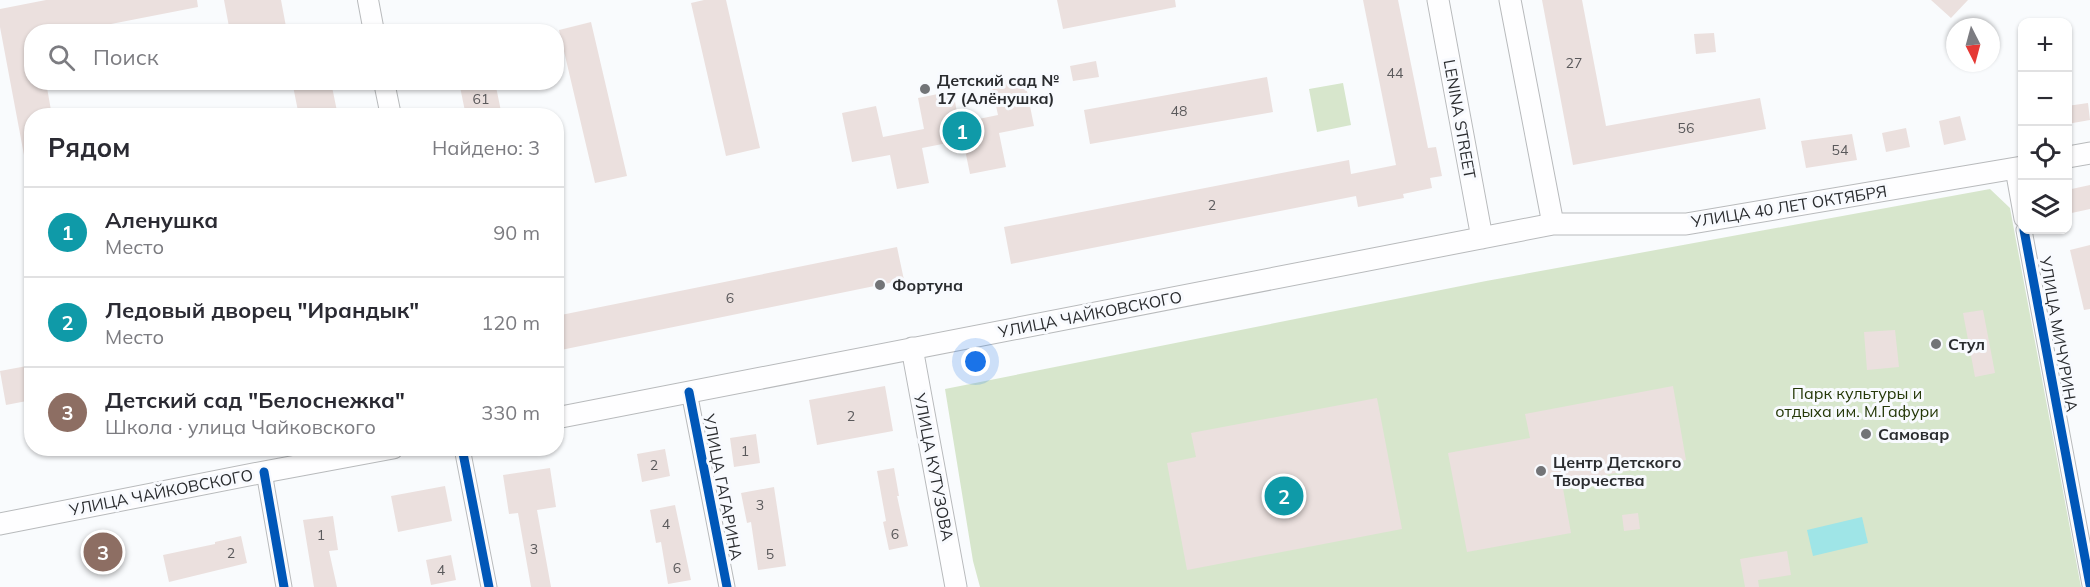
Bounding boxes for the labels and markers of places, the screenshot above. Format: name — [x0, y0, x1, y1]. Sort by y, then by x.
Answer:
place label: Детский сад № 17 (Алёнушка) — [937, 70, 1059, 108]
marker: Детский сад № 17 (Алёнушка) — [918, 82, 932, 96]
pin: 1 — [942, 108, 982, 154]
place label: Фортуна — [892, 275, 963, 295]
marker: Фортуна — [873, 278, 887, 292]
place label: Стул — [1948, 334, 1985, 354]
marker: Стул — [1929, 337, 1943, 351]
place label: Самовар — [1878, 424, 1949, 444]
marker: Самовар — [1859, 427, 1873, 441]
place label: Центр Детского Творчества — [1553, 452, 1681, 490]
marker: Центр Детского Творчества — [1534, 464, 1548, 478]
pin: 2 — [1264, 474, 1304, 518]
pin: 3 — [84, 530, 122, 574]

